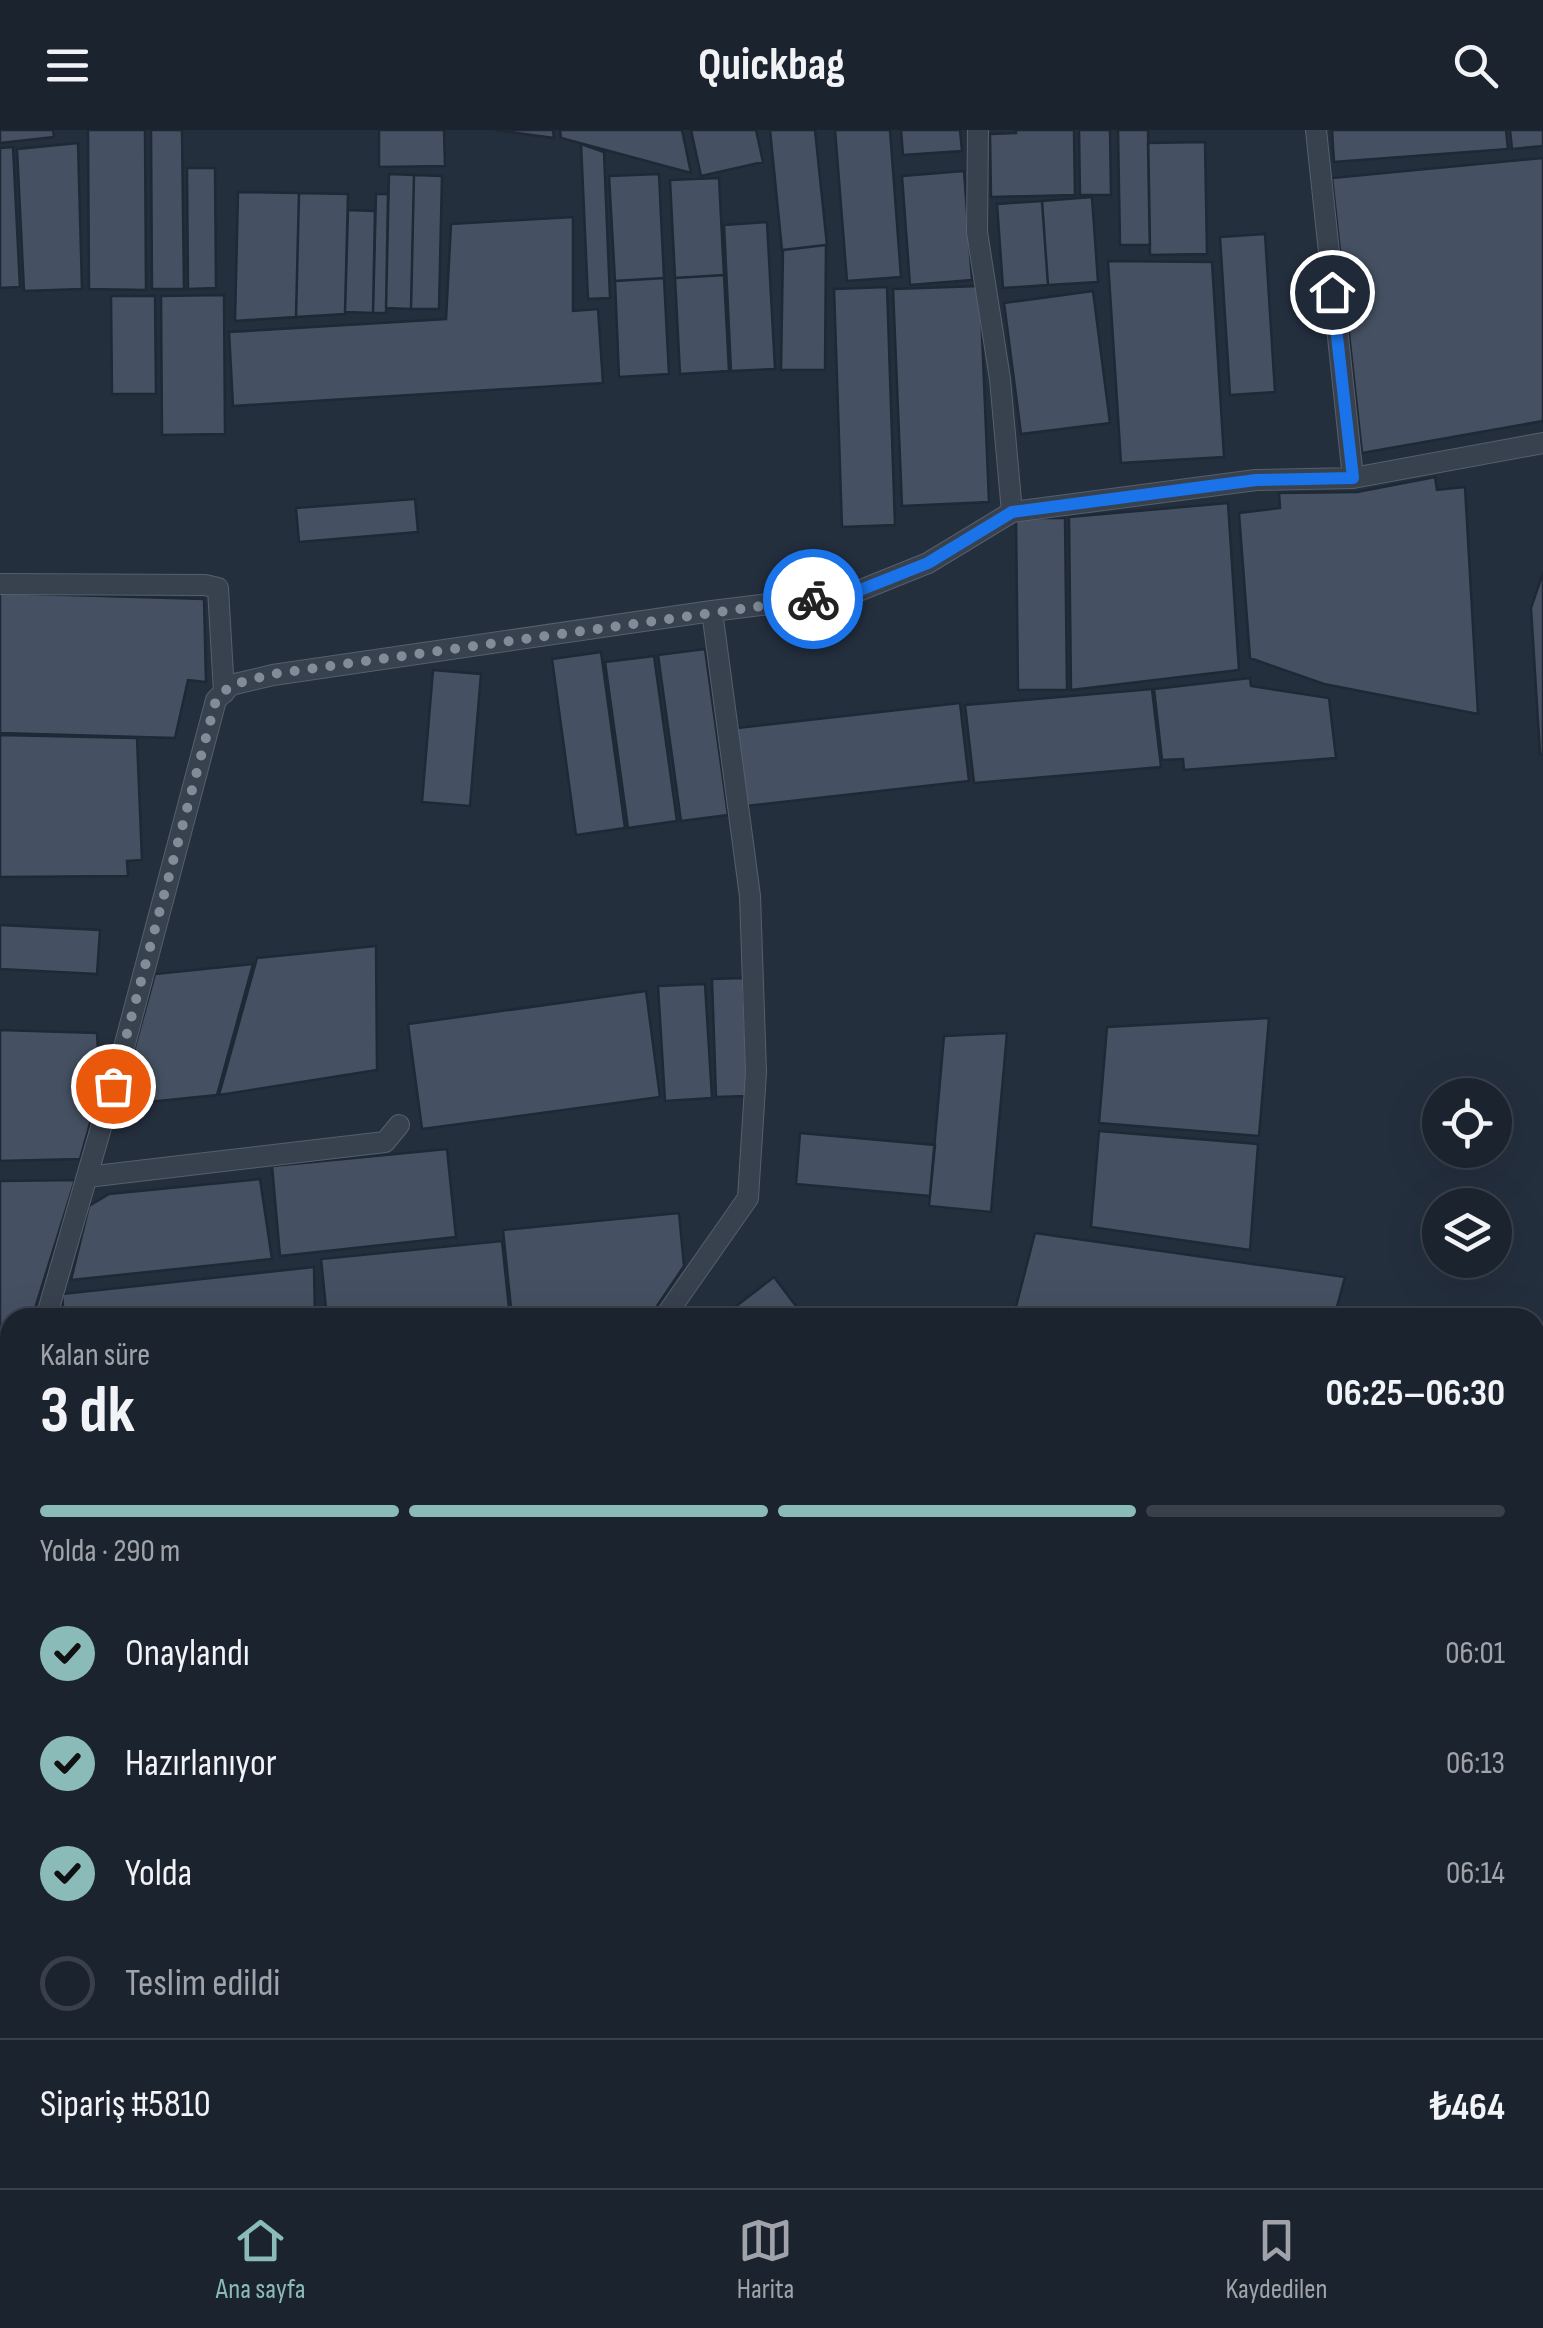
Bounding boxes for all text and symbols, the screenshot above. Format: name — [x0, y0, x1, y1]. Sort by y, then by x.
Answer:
icon: menu — [40, 38, 95, 93]
text: Quickbag — [698, 38, 845, 93]
icon: search — [1448, 38, 1503, 93]
pin — [1290, 250, 1375, 335]
icon: home — [1305, 265, 1360, 320]
courier — [763, 549, 863, 649]
icon: bike — [786, 572, 841, 627]
pin — [71, 1044, 156, 1129]
icon: bag — [86, 1059, 141, 1114]
map controls — [1422, 1078, 1512, 1278]
button: locate — [1422, 1078, 1512, 1168]
button: layers — [1422, 1188, 1512, 1278]
text: Kalan süre — [40, 1336, 150, 1375]
text: 06:25–06:30 — [1326, 1371, 1505, 1416]
text: 3 dk — [40, 1373, 135, 1451]
text: Yolda · 290 m — [40, 1532, 180, 1571]
icon: check — [40, 1626, 95, 1681]
text: Onaylandı — [125, 1631, 250, 1676]
text: 06:01 — [1445, 1634, 1505, 1673]
icon: check — [40, 1736, 95, 1791]
text: Hazırlanıyor — [125, 1741, 277, 1786]
text: 06:13 — [1446, 1744, 1505, 1783]
icon: check — [40, 1846, 95, 1901]
text: Yolda — [125, 1851, 192, 1896]
text: 06:14 — [1446, 1854, 1505, 1893]
text: Teslim edildi — [125, 1961, 280, 2006]
text: Sipariş #5810 — [40, 2082, 211, 2127]
text: ₺464 — [1430, 2085, 1505, 2130]
tab: Ana sayfa — [216, 2213, 305, 2306]
tab: Harita — [737, 2213, 794, 2306]
tab: Kaydedilen — [1225, 2213, 1327, 2306]

